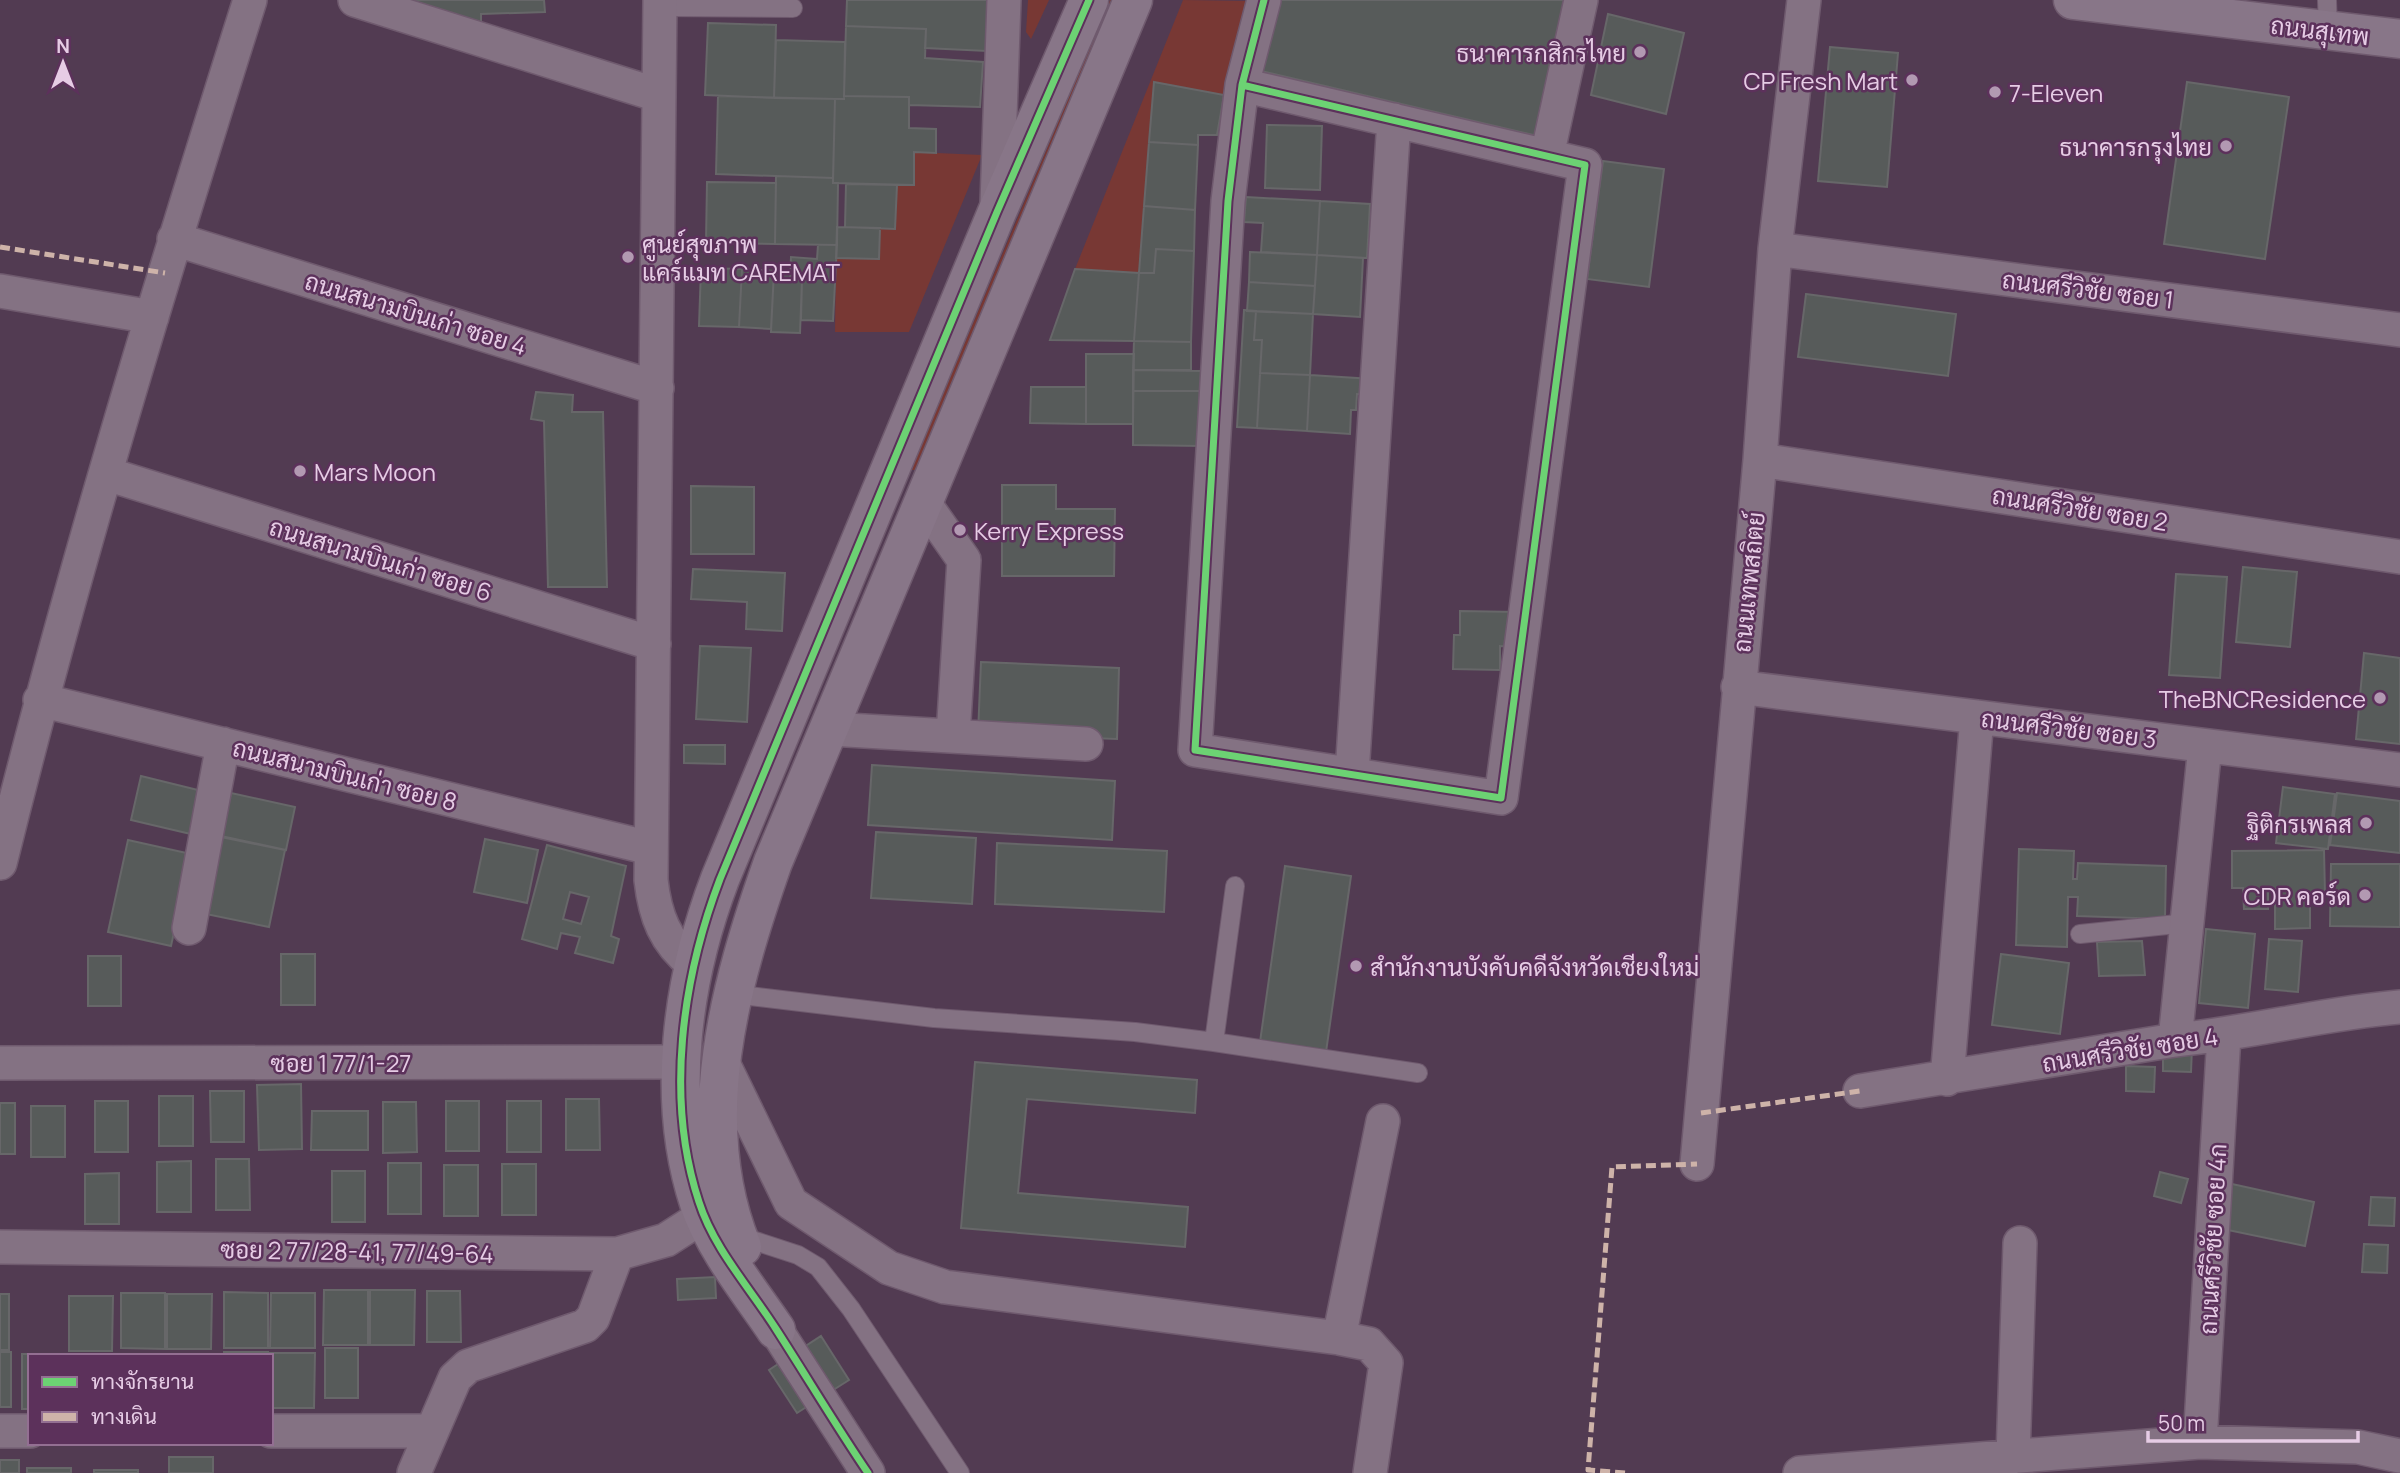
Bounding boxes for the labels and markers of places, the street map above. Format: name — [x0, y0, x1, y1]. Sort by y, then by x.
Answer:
place label: ธนาคารกสิกรไทย — [1456, 36, 1626, 69]
marker: ธนาคารกสิกรไทย — [1632, 44, 1648, 60]
place label: CP Fresh Mart — [1744, 64, 1898, 97]
marker: CP Fresh Mart — [1904, 72, 1920, 88]
place label: 7-Eleven — [2009, 76, 2103, 109]
marker: 7-Eleven — [1987, 84, 2003, 100]
place label: ธนาคารกรุงไทย — [2059, 130, 2212, 164]
marker: ธนาคารกรุงไทย — [2218, 138, 2234, 154]
place label: ศูนย์สุขภาพ แคร์แมท CAREMAT — [642, 227, 841, 288]
marker: ศูนย์สุขภาพ แคร์แมท CAREMAT — [620, 249, 636, 265]
place label: Mars Moon — [314, 455, 436, 488]
marker: Mars Moon — [292, 463, 308, 479]
place label: Kerry Express — [974, 514, 1124, 547]
marker: Kerry Express — [952, 522, 968, 538]
place label: TheBNCResidence — [2159, 682, 2366, 715]
marker: TheBNCResidence — [2372, 690, 2388, 706]
place label: ฐิติกรเพลส — [2245, 807, 2352, 841]
marker: ฐิติกรเพลส — [2358, 815, 2374, 831]
place label: CDR คอร์ด — [2243, 879, 2351, 912]
marker: CDR คอร์ด — [2357, 887, 2373, 903]
place label: สำนักงานบังคับคดีจังหวัดเชียงใหม่ — [1370, 950, 1699, 983]
marker: สำนักงานบังคับคดีจังหวัดเชียงใหม่ — [1348, 958, 1364, 974]

